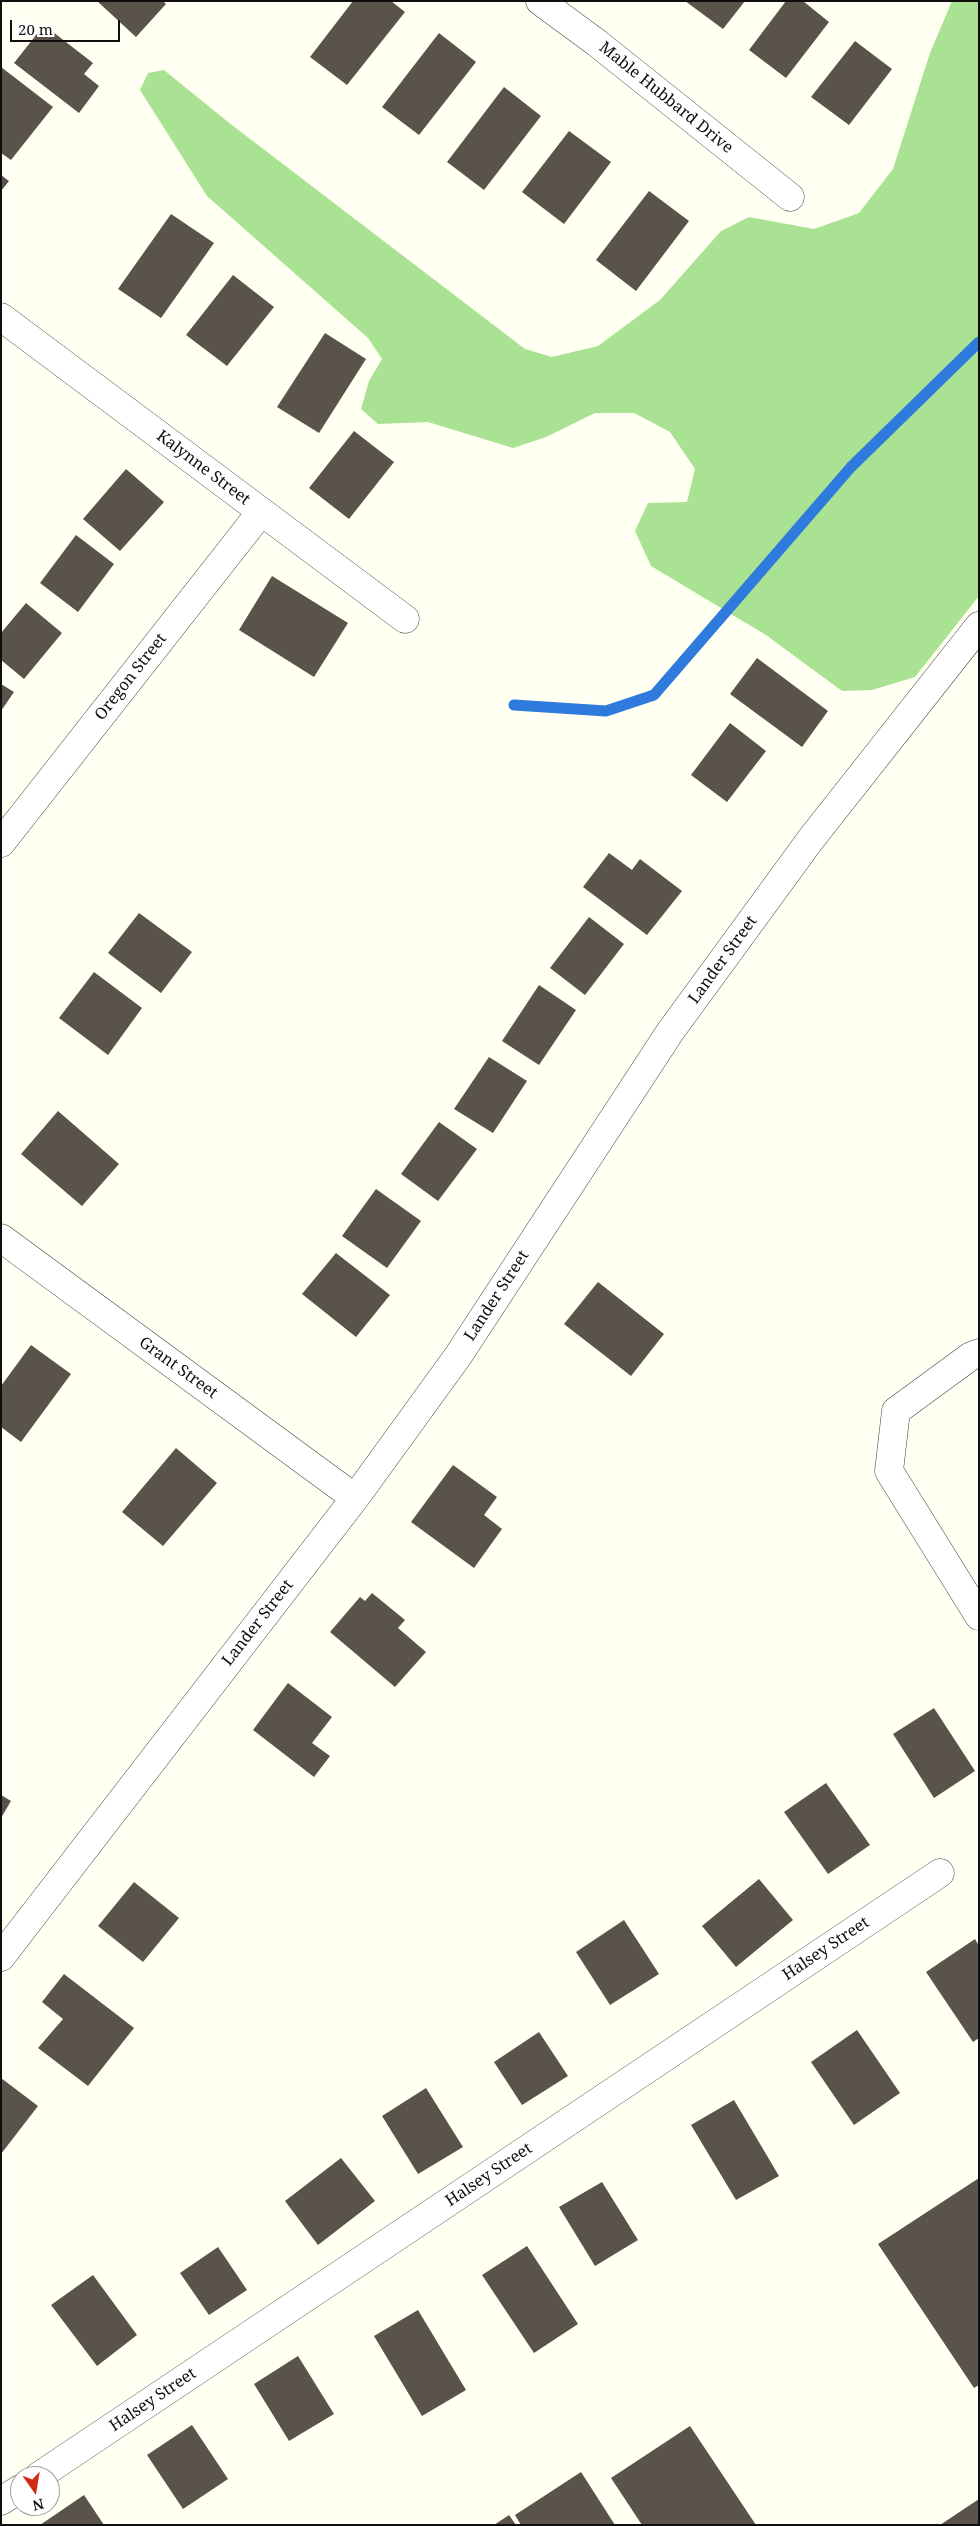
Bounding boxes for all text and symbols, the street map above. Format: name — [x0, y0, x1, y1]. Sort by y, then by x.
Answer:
scale bar — [12, 10, 122, 42]
text: 20 m — [18, 19, 53, 39]
street label: Mable Hubbard Drive — [595, 38, 737, 158]
street label: Kalynne Street — [152, 427, 254, 509]
street label: Oregon Street — [91, 630, 171, 724]
street label: Lander Street — [685, 912, 761, 1008]
street label: Lander Street — [461, 1247, 533, 1345]
street label: Grant Street — [135, 1333, 221, 1403]
street label: Lander Street — [218, 1576, 298, 1670]
street label: Halsey Street — [779, 1913, 873, 1985]
street label: Halsey Street — [442, 2139, 536, 2211]
street label: Halsey Street — [106, 2364, 200, 2436]
north arrow — [10, 2466, 60, 2516]
text: N — [31, 2495, 46, 2516]

